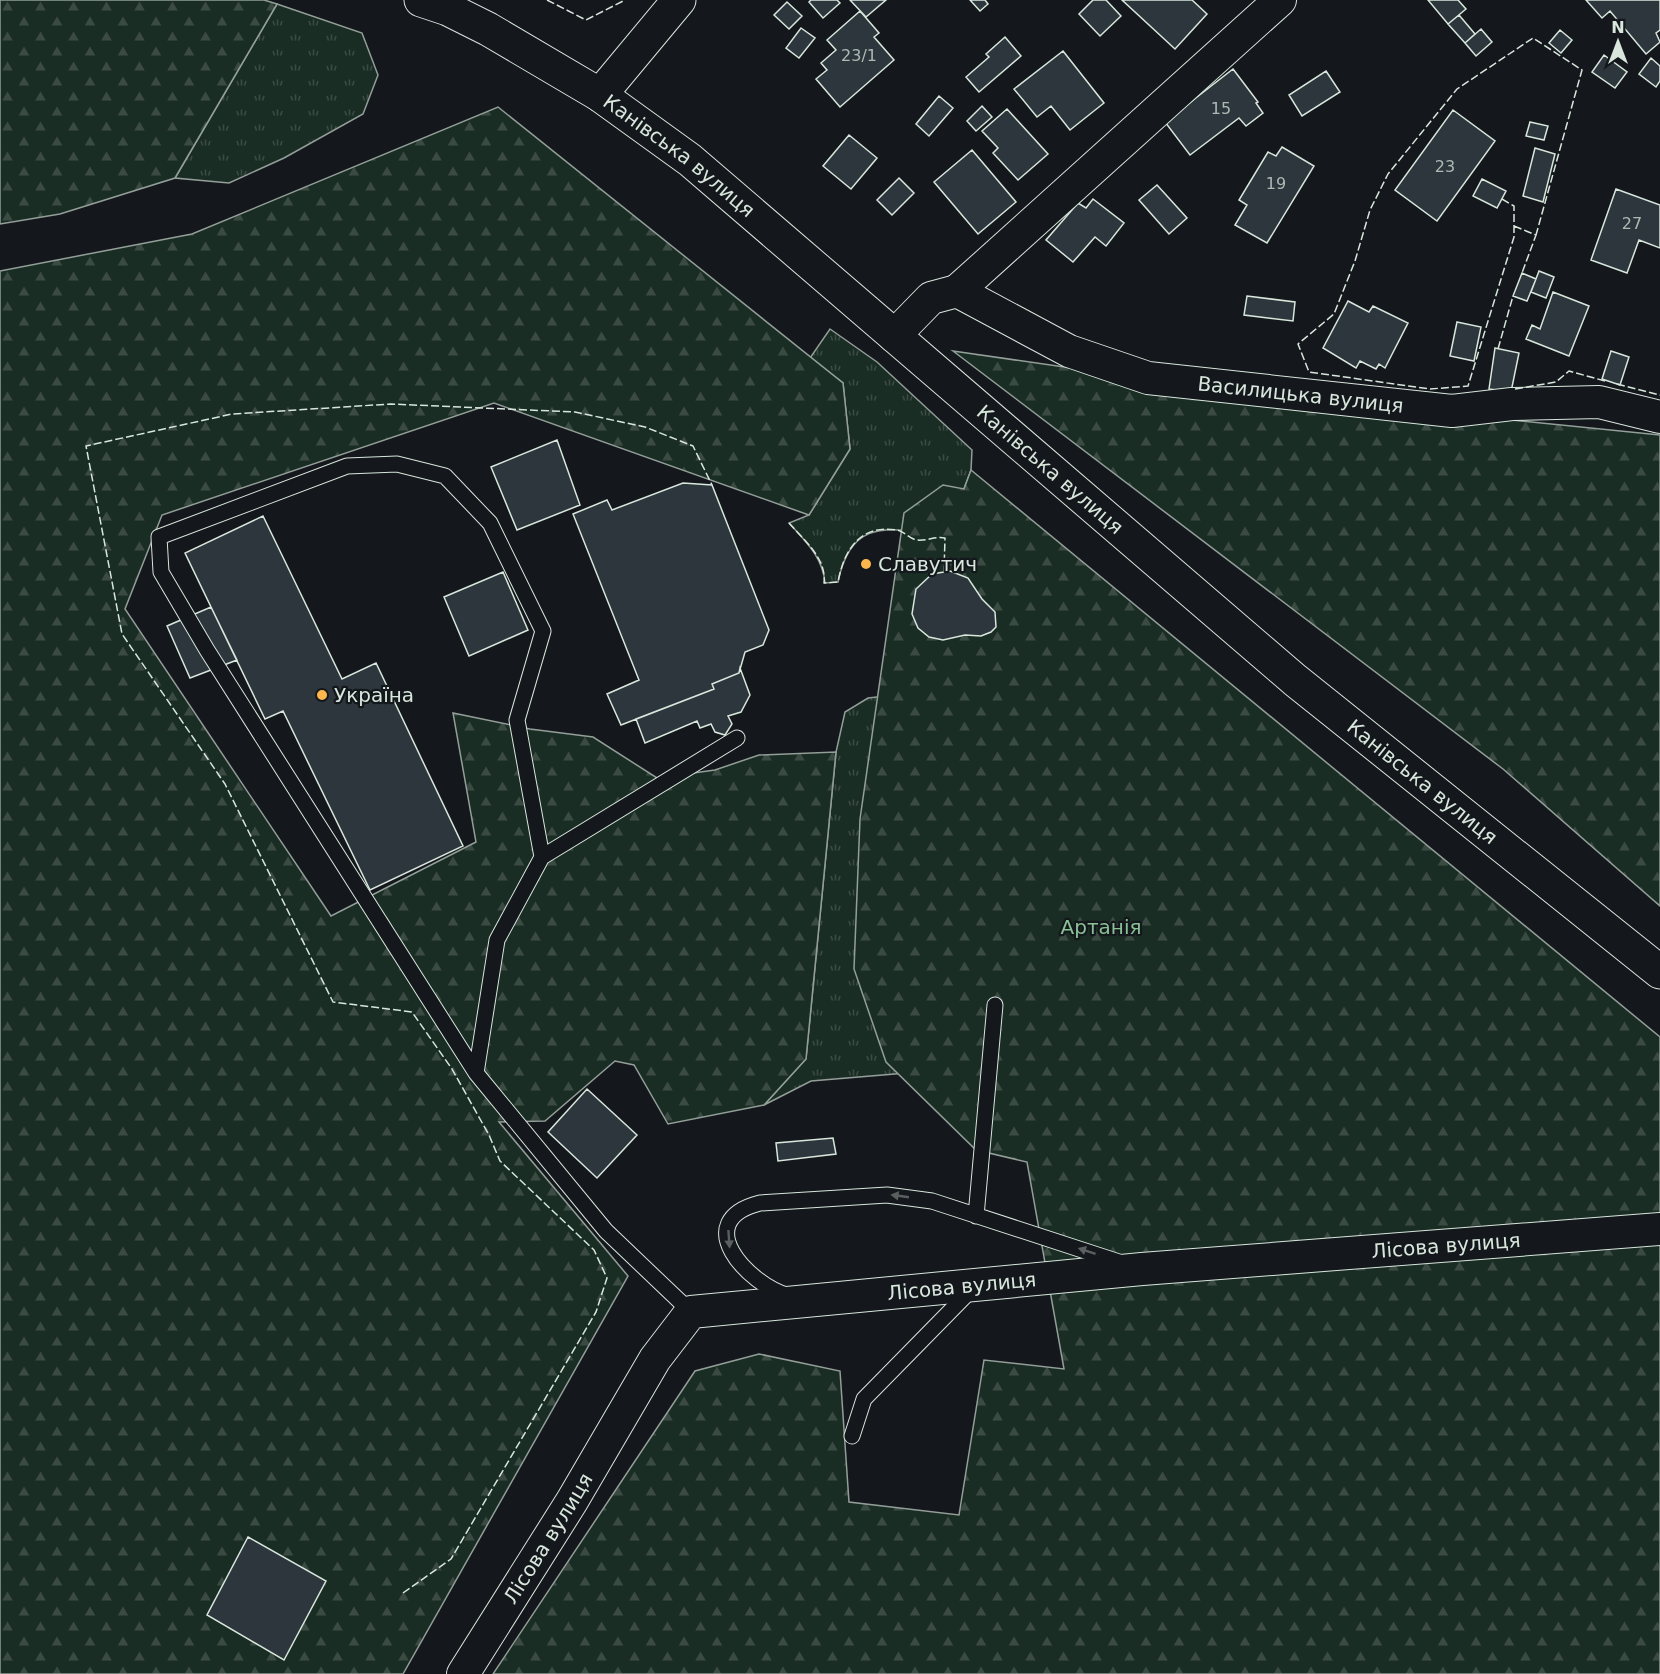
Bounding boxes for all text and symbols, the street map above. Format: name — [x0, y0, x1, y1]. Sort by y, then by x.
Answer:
north arrow — [1588, 12, 1648, 72]
text: N — [1611, 18, 1625, 37]
house number: 23/1 — [841, 46, 877, 65]
street label: Канівська вулиця — [599, 89, 760, 222]
house number: 15 — [1211, 99, 1231, 118]
house number: 23 — [1435, 157, 1455, 176]
house number: 19 — [1266, 174, 1286, 193]
house number: 27 — [1622, 214, 1642, 233]
street label: Василицька вулиця — [1196, 371, 1405, 418]
street label: Канівська вулиця — [972, 400, 1128, 539]
place label: Славутич — [878, 552, 977, 576]
marker: Славутич — [859, 557, 873, 571]
place label: Україна — [334, 683, 414, 707]
marker: Україна — [315, 688, 329, 702]
street label: Канівська вулиця — [1342, 715, 1502, 849]
park label: Артанія — [1061, 915, 1141, 939]
one-way arrow — [890, 1192, 909, 1201]
street label: Лісова вулиця — [1371, 1228, 1521, 1263]
one-way arrow — [725, 1230, 734, 1249]
one-way arrow — [1078, 1246, 1096, 1256]
street label: Лісова вулиця — [886, 1267, 1037, 1305]
street label: Лісова вулиця — [498, 1469, 598, 1608]

